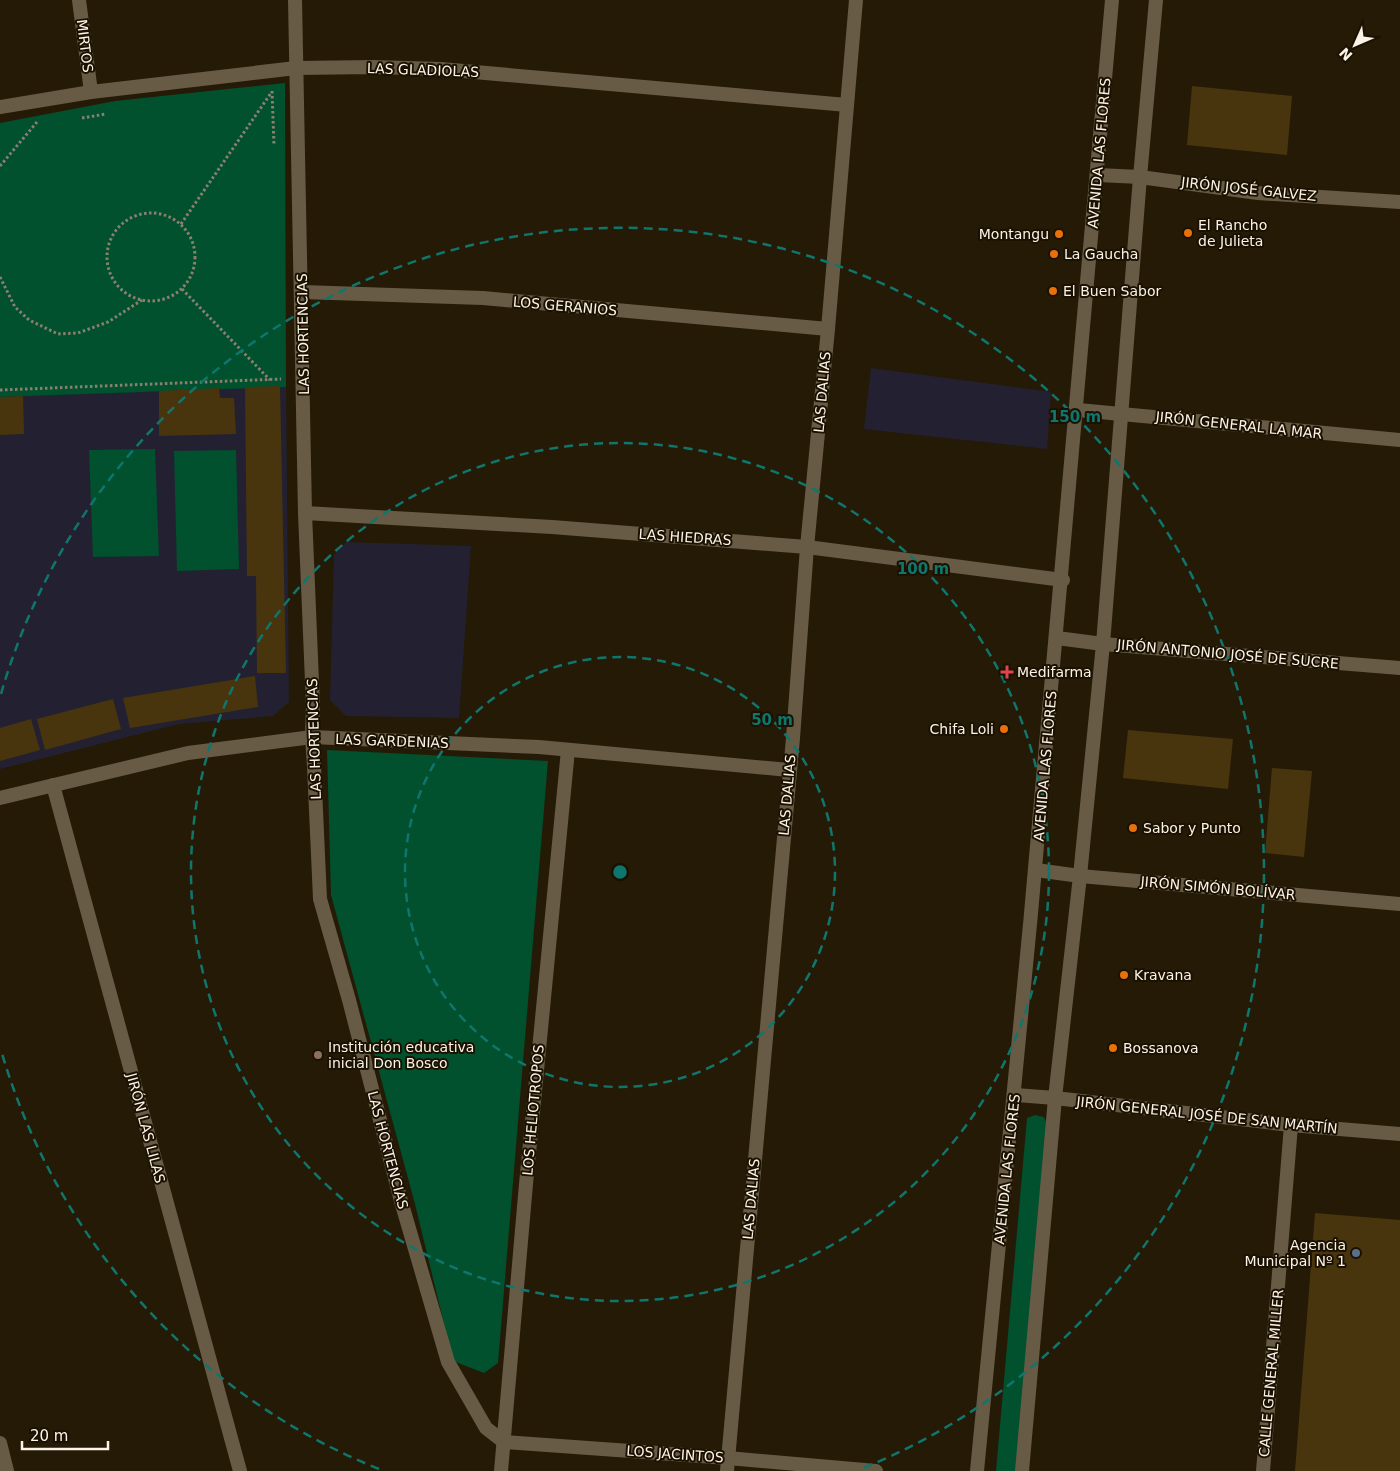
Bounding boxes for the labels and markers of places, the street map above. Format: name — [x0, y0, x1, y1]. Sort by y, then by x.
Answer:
place label: El Rancho de Julieta — [1198, 217, 1267, 249]
place label: Montangu — [979, 226, 1049, 242]
marker: El Rancho de Julieta — [1182, 227, 1194, 239]
marker: Montangu — [1053, 228, 1065, 240]
place label: La Gaucha — [1064, 246, 1138, 262]
marker: La Gaucha — [1048, 248, 1060, 260]
place label: El Buen Sabor — [1063, 283, 1162, 299]
marker: El Buen Sabor — [1047, 285, 1059, 297]
place label: Medifarma — [1017, 664, 1092, 680]
marker: Medifarma — [1001, 666, 1013, 678]
place label: Chifa Loli — [930, 721, 994, 737]
marker: Chifa Loli — [998, 723, 1010, 735]
place label: Sabor y Punto — [1143, 820, 1241, 836]
marker: Sabor y Punto — [1127, 822, 1139, 834]
centre of rings — [611, 863, 629, 881]
place label: Kravana — [1134, 967, 1192, 983]
marker: Kravana — [1118, 969, 1130, 981]
place label: Institución educativa inicial Don Bosco — [328, 1039, 474, 1071]
place label: Bossanova — [1123, 1040, 1199, 1056]
marker: Bossanova — [1107, 1042, 1119, 1054]
marker: Institución educativa inicial Don Bosco — [312, 1049, 324, 1061]
place label: Agencia Municipal Nº 1 — [1244, 1237, 1346, 1269]
marker: Agencia Municipal Nº 1 — [1350, 1247, 1362, 1259]

